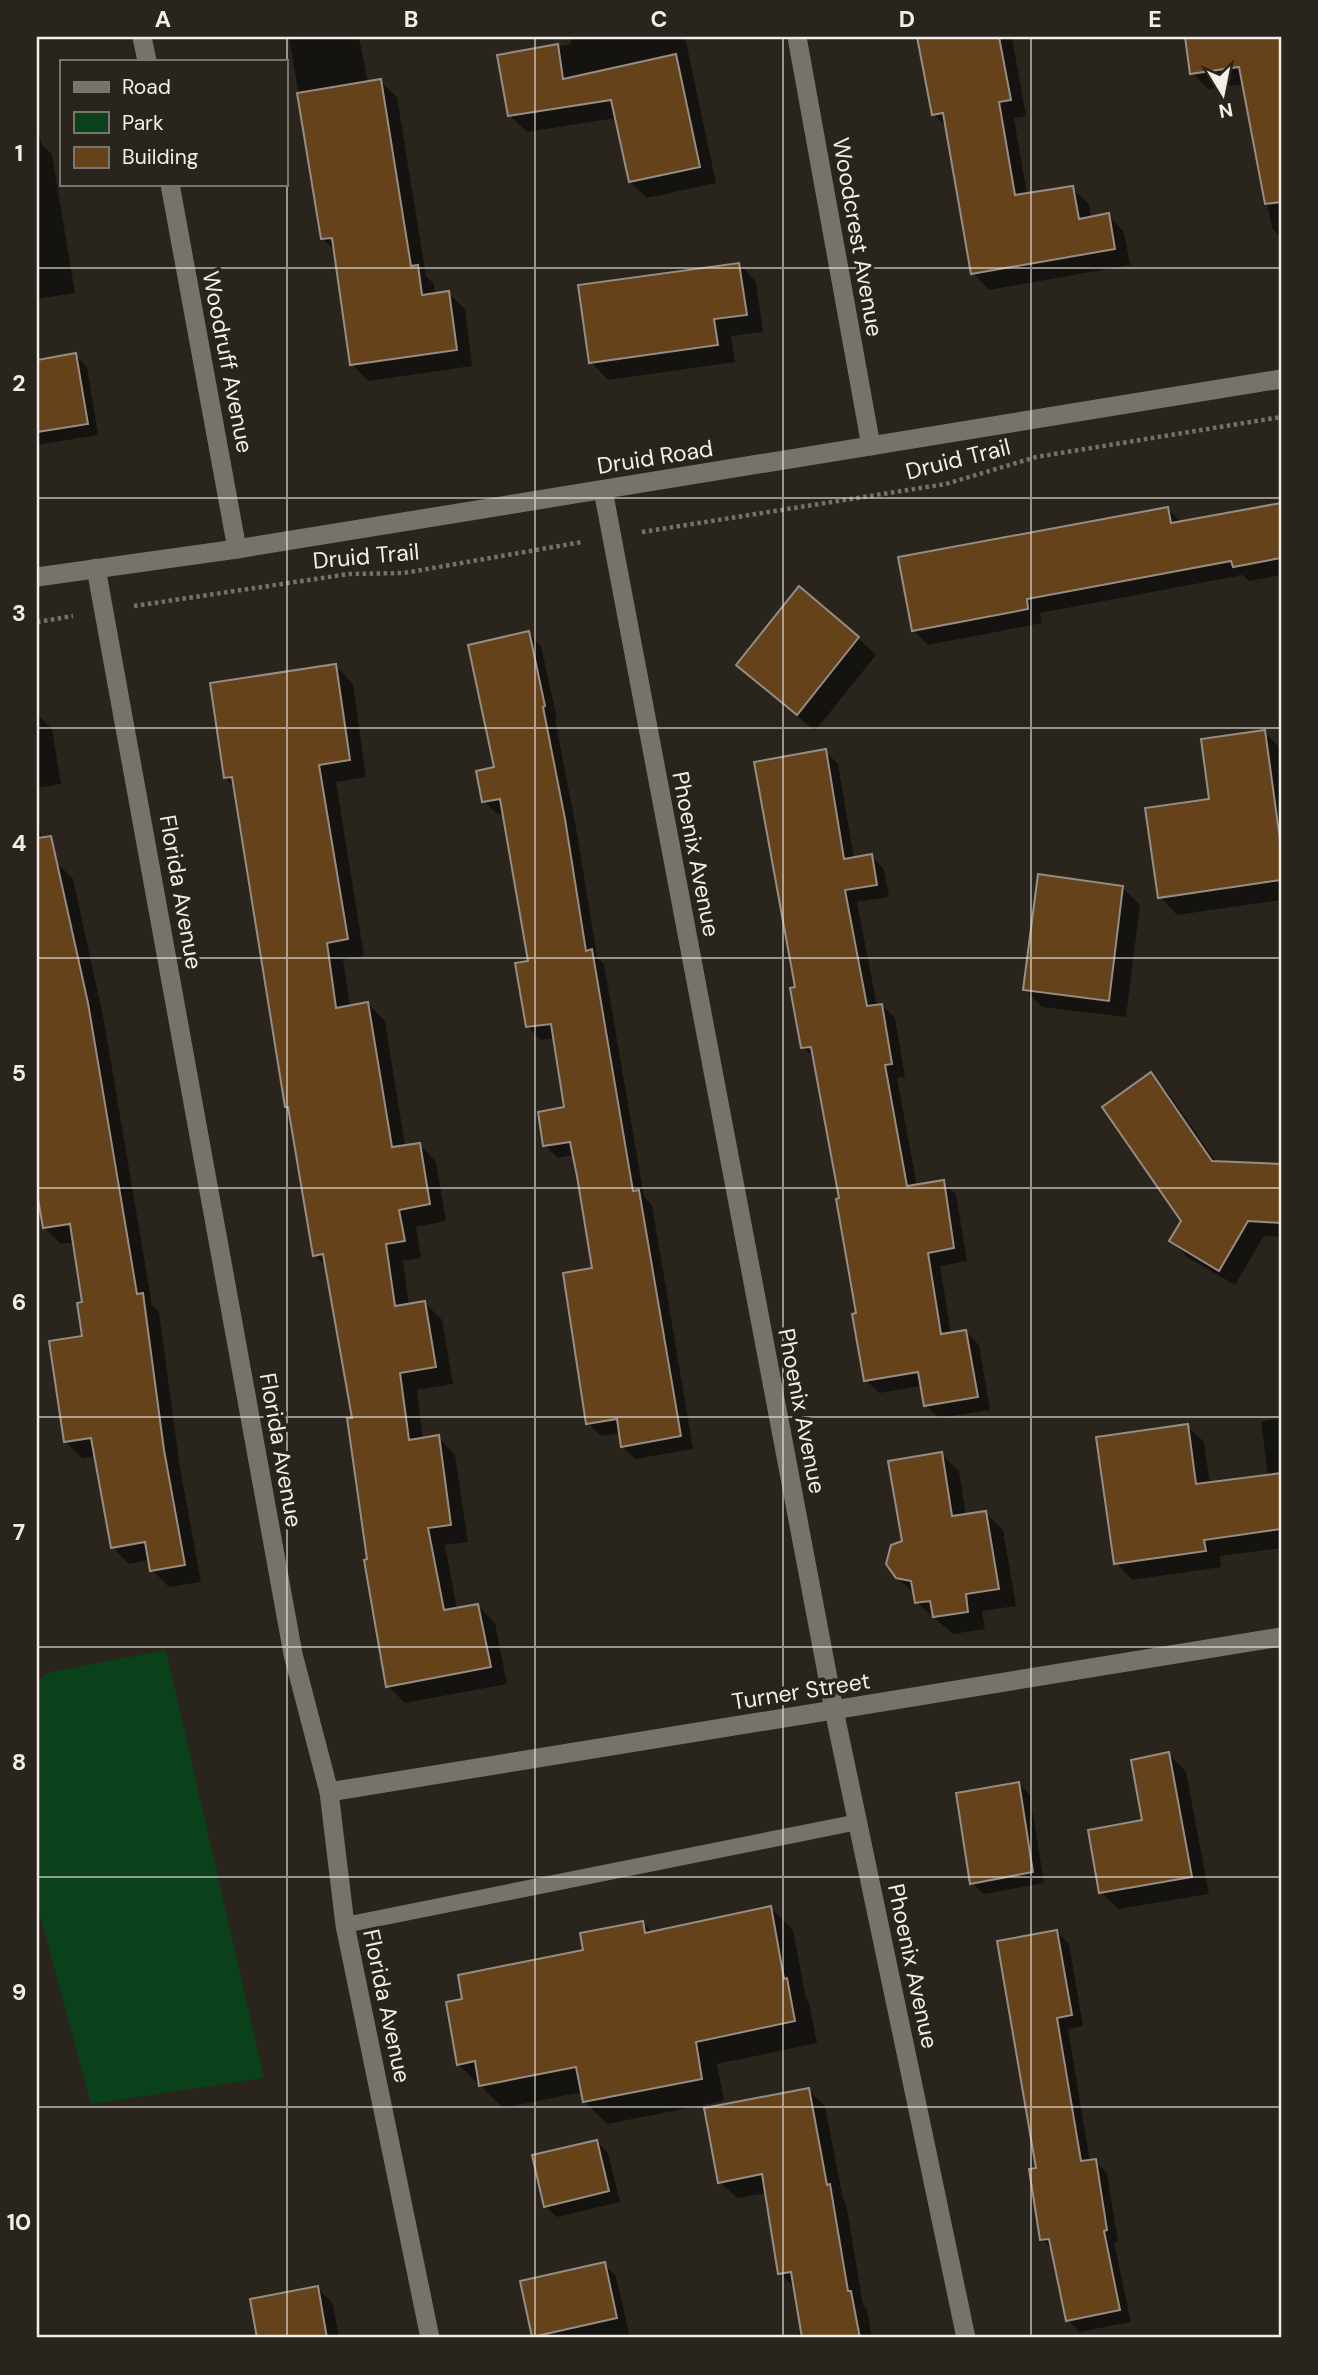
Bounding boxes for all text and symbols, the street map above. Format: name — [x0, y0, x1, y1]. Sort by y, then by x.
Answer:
text: A — [155, 4, 171, 34]
text: B — [404, 4, 418, 34]
text: C — [651, 4, 667, 34]
text: D — [899, 4, 915, 34]
text: E — [1148, 4, 1162, 34]
legend — [60, 60, 287, 186]
north arrow — [1188, 60, 1258, 130]
text: Road — [122, 73, 171, 101]
text: N — [1217, 97, 1235, 124]
text: Park — [122, 109, 164, 137]
street label: Woodcrest Avenue — [826, 135, 890, 339]
text: 1 — [15, 138, 23, 168]
text: Building — [122, 143, 199, 171]
street label: Woodruff Avenue — [196, 269, 260, 455]
text: 2 — [12, 368, 26, 398]
street label: Druid Trail — [903, 432, 1013, 486]
street label: Druid Road — [595, 433, 715, 481]
street label: Druid Trail — [311, 536, 421, 576]
text: 3 — [12, 598, 26, 628]
street label: Phoenix Avenue — [665, 769, 727, 939]
street label: Florida Avenue — [153, 812, 209, 972]
text: 4 — [12, 828, 27, 858]
text: 5 — [12, 1058, 26, 1088]
text: 6 — [12, 1287, 26, 1317]
street label: Phoenix Avenue — [771, 1326, 833, 1496]
street label: Florida Avenue — [253, 1370, 309, 1530]
text: 7 — [13, 1517, 25, 1547]
street label: Turner Street — [730, 1665, 872, 1717]
text: 8 — [12, 1747, 26, 1777]
street label: Phoenix Avenue — [881, 1881, 945, 2051]
street label: Florida Avenue — [356, 1926, 418, 2086]
text: 9 — [12, 1977, 26, 2007]
text: 10 — [7, 2207, 31, 2237]

